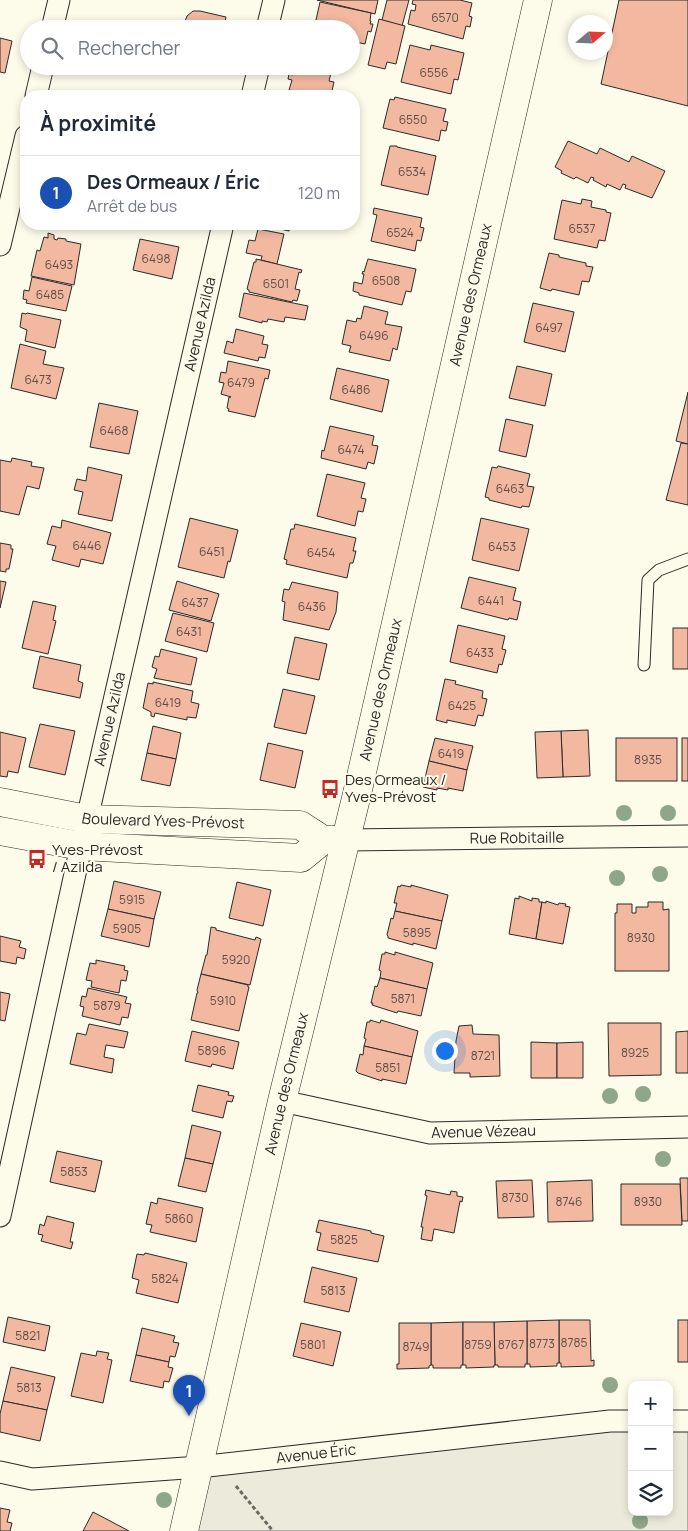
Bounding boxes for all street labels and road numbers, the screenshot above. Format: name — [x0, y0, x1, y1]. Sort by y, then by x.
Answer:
street label: Avenue des Ormeaux — [444, 221, 497, 368]
street label: Avenue Azilda — [179, 275, 221, 373]
street label: Avenue des Ormeaux — [354, 616, 407, 763]
street label: Avenue Azilda — [88, 670, 130, 768]
street label: Boulevard Yves-Prévost — [80, 807, 245, 833]
street label: Rue Robitaille — [470, 826, 565, 849]
street label: Avenue des Ormeaux — [259, 1010, 313, 1157]
street label: Avenue Vézeau — [431, 1120, 536, 1143]
street label: Avenue Éric — [275, 1439, 357, 1468]

